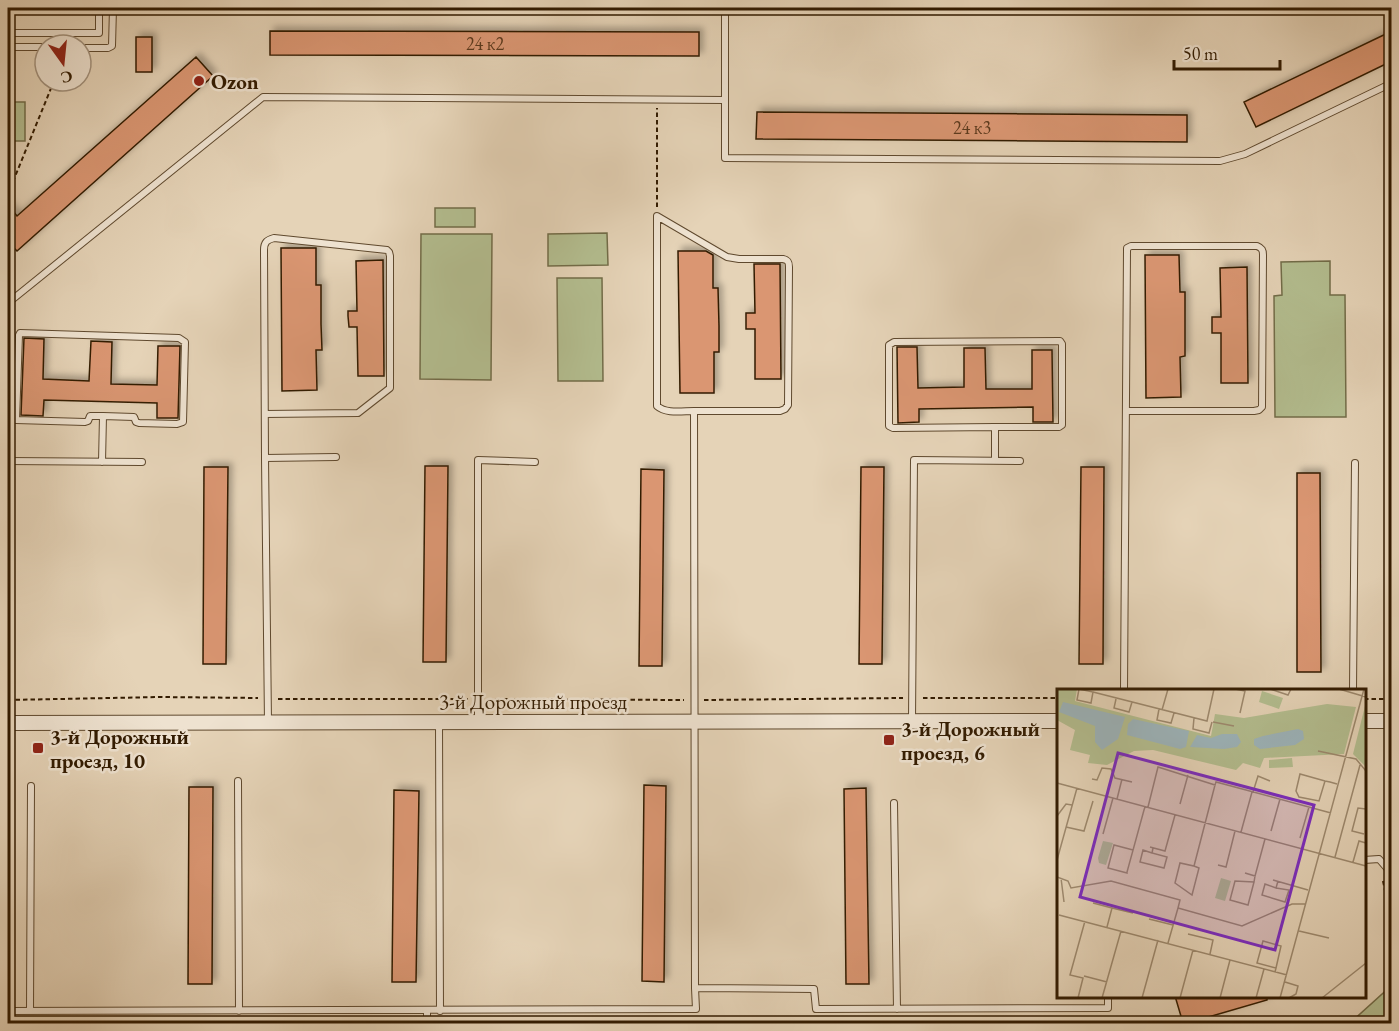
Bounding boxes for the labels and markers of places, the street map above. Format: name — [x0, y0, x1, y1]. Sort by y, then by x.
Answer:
place label: Ozon — [211, 68, 259, 95]
marker: Ozon — [192, 74, 206, 88]
place label: 3-й Дорожный проезд, 6 — [901, 715, 1040, 766]
place label: 3-й Дорожный проезд, 10 — [50, 723, 189, 774]
marker: 3-й Дорожный проезд, 6 — [882, 733, 896, 747]
marker: 3-й Дорожный проезд, 10 — [31, 741, 45, 755]

